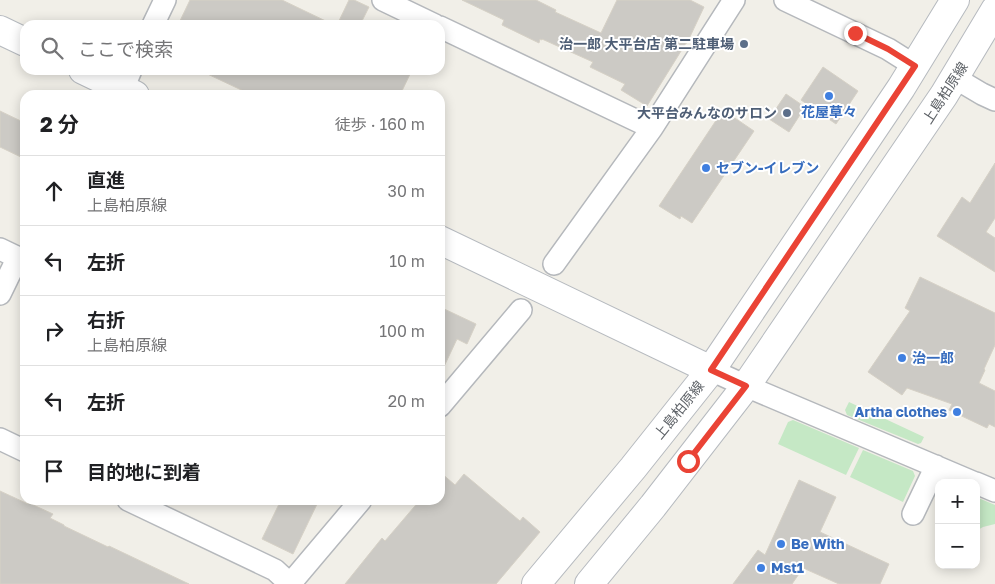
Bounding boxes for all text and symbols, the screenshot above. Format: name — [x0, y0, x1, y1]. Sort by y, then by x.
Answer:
search box — [20, 20, 445, 75]
route end — [844, 22, 867, 45]
icon: search — [38, 34, 66, 62]
place label: 治一郎 大平台店 第二駐車場 — [559, 35, 734, 52]
text: ここで検索 — [78, 37, 173, 60]
marker: 治一郎 大平台店 第二駐車場 — [738, 38, 750, 50]
street label: 上島柏原線 — [918, 59, 971, 127]
marker: 花屋草々 — [823, 90, 835, 102]
place label: 花屋草々 — [801, 103, 857, 120]
place label: 大平台みんなのサロン — [637, 104, 777, 121]
marker: 大平台みんなのサロン — [781, 107, 793, 119]
text: 2 分 — [40, 111, 79, 137]
text: 徒歩 · 160 m — [335, 114, 425, 134]
place label: セブン-イレブン — [716, 159, 819, 176]
marker: セブン-イレブン — [700, 162, 712, 174]
text: 直進 — [87, 168, 125, 191]
icon: ahead — [40, 177, 68, 205]
text: 30 m — [388, 181, 425, 201]
text: 上島柏原線 — [87, 195, 167, 215]
icon: left — [40, 247, 68, 275]
text: 左折 — [87, 250, 125, 273]
text: 10 m — [389, 251, 425, 271]
text: 右折 — [87, 308, 125, 331]
icon: right — [40, 317, 68, 345]
text: 100 m — [379, 321, 425, 341]
text: 上島柏原線 — [87, 335, 167, 355]
place label: 治一郎 — [912, 349, 954, 366]
marker: 治一郎 — [896, 352, 908, 364]
street label: 上島柏原線 — [650, 377, 707, 442]
icon: left — [40, 387, 68, 415]
text: 左折 — [87, 390, 125, 413]
text: 20 m — [388, 391, 425, 411]
place label: Artha clothes — [854, 403, 947, 420]
marker: Artha clothes — [951, 406, 963, 418]
route start — [677, 450, 700, 473]
icon: arrive — [40, 457, 68, 485]
text: 目的地に到着 — [87, 460, 201, 483]
map controls — [935, 479, 980, 569]
button: + — [935, 479, 980, 524]
button: − — [935, 524, 980, 569]
place label: Be With — [791, 535, 845, 552]
marker: Be With — [775, 538, 787, 550]
place label: Mst1 — [771, 559, 804, 576]
marker: Mst1 — [755, 562, 767, 574]

